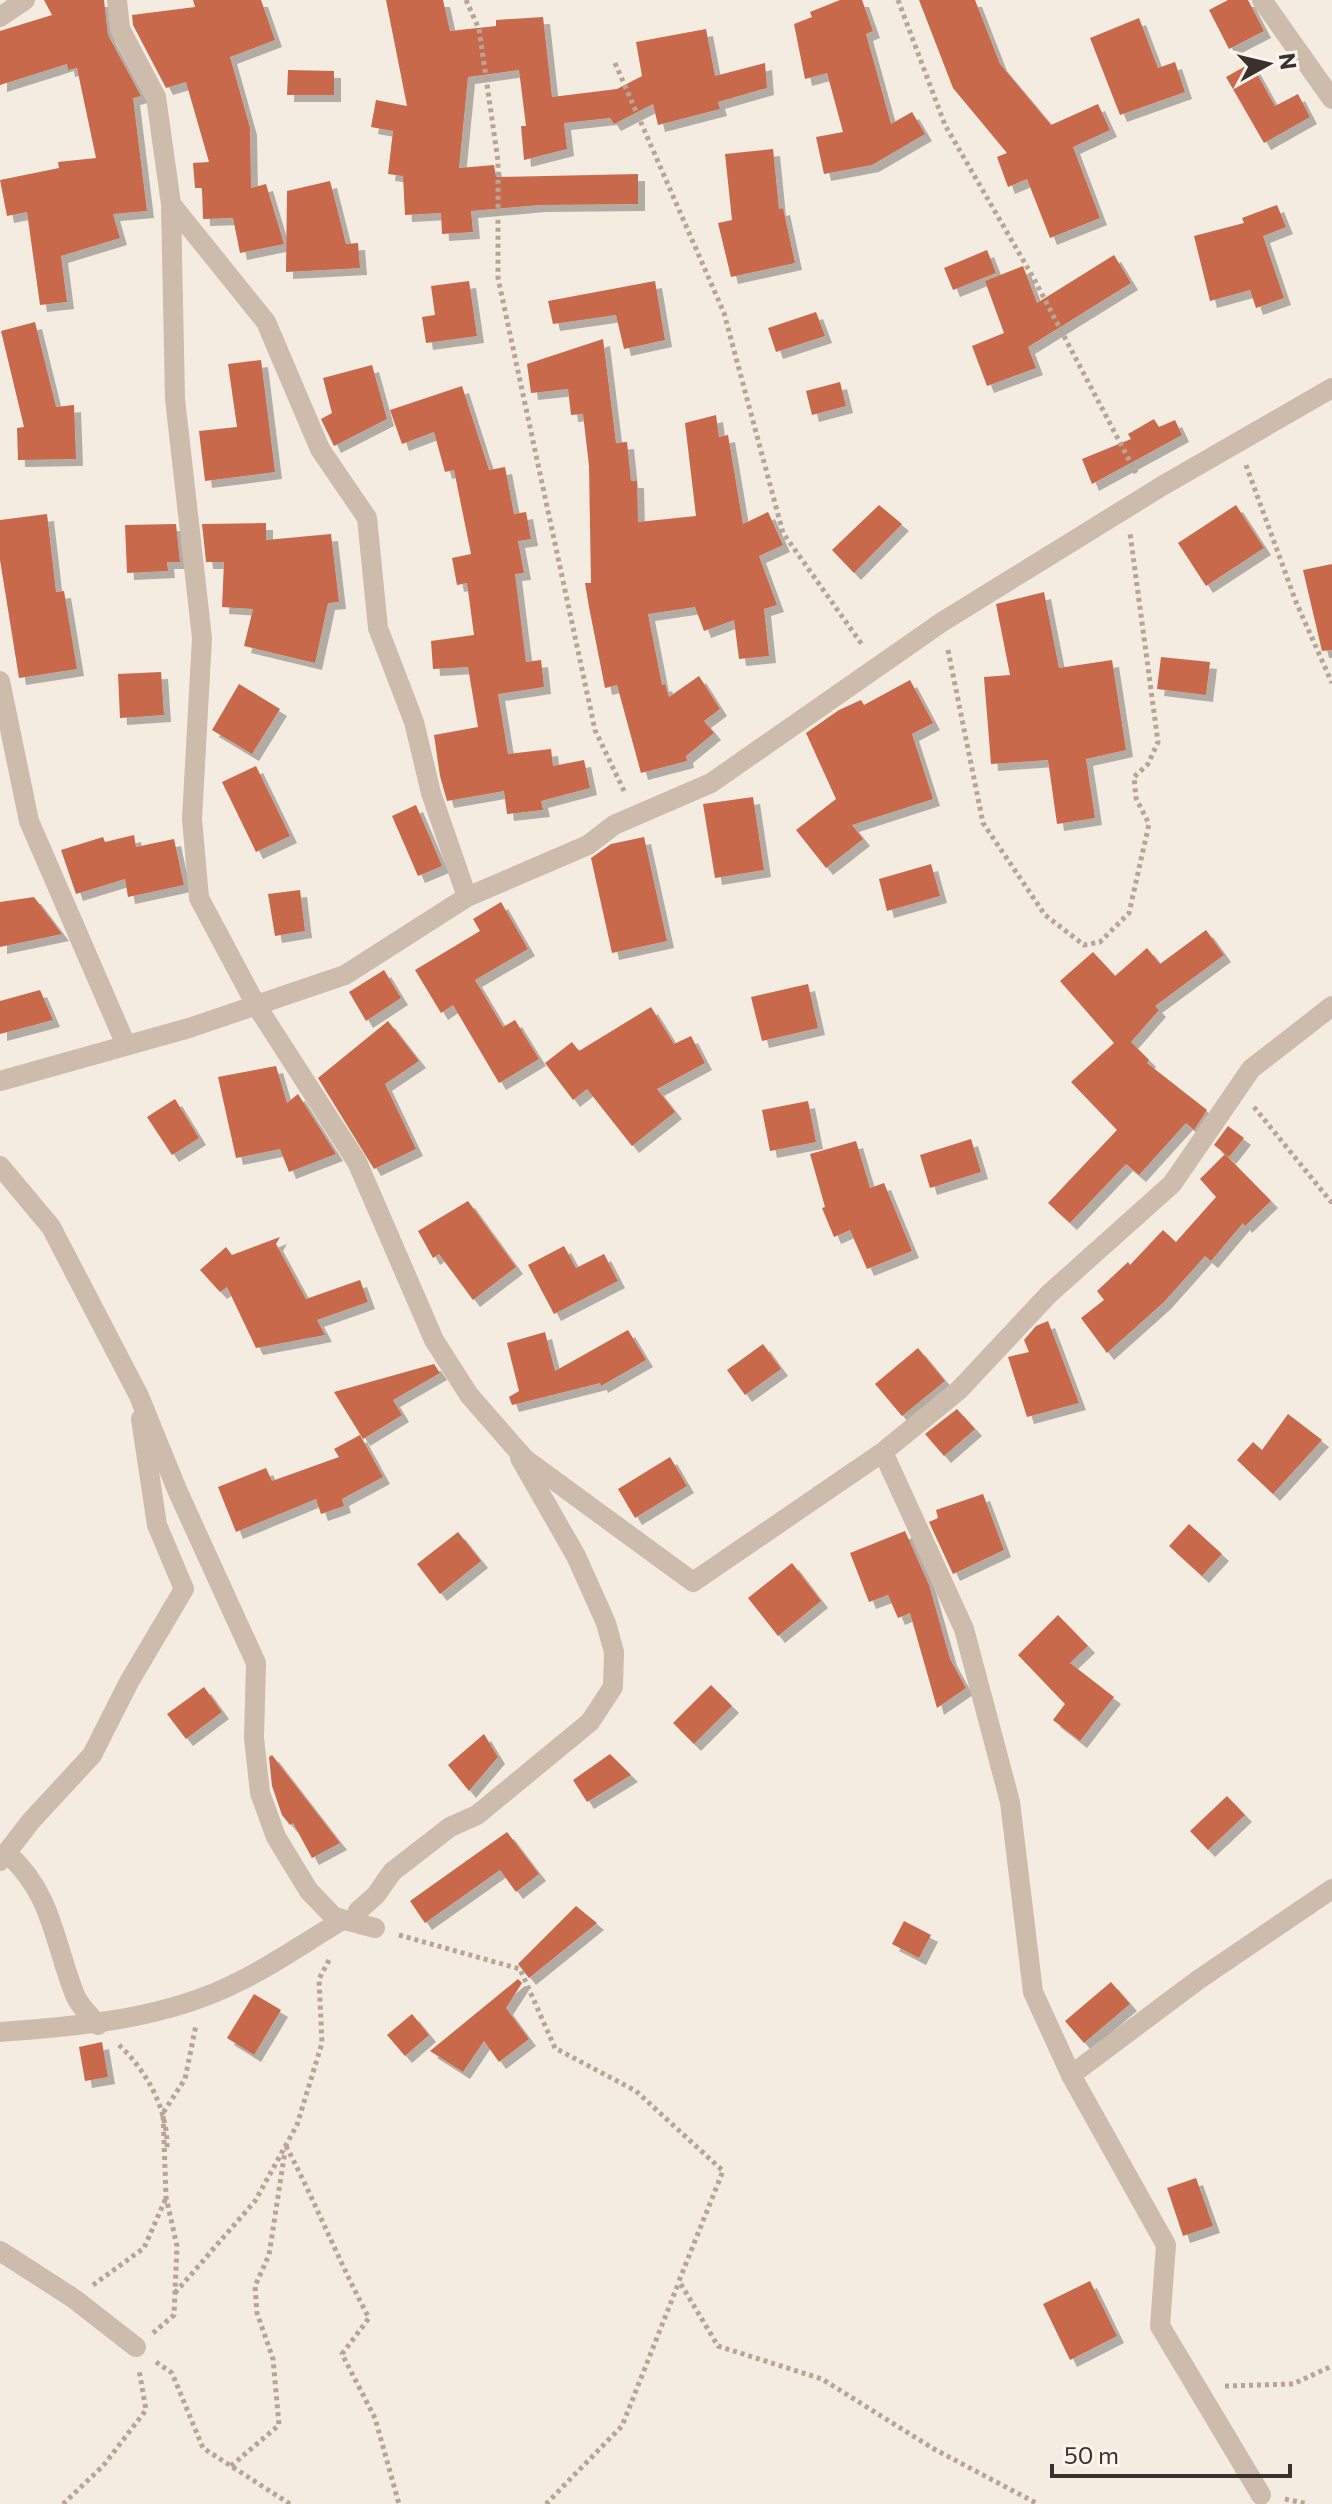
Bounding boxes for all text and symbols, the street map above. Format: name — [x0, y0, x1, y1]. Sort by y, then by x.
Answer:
north arrow — [1228, 24, 1308, 104]
text: N — [1274, 51, 1303, 71]
scale bar — [1052, 2428, 1290, 2478]
text: 50 m — [1064, 2440, 1119, 2469]

